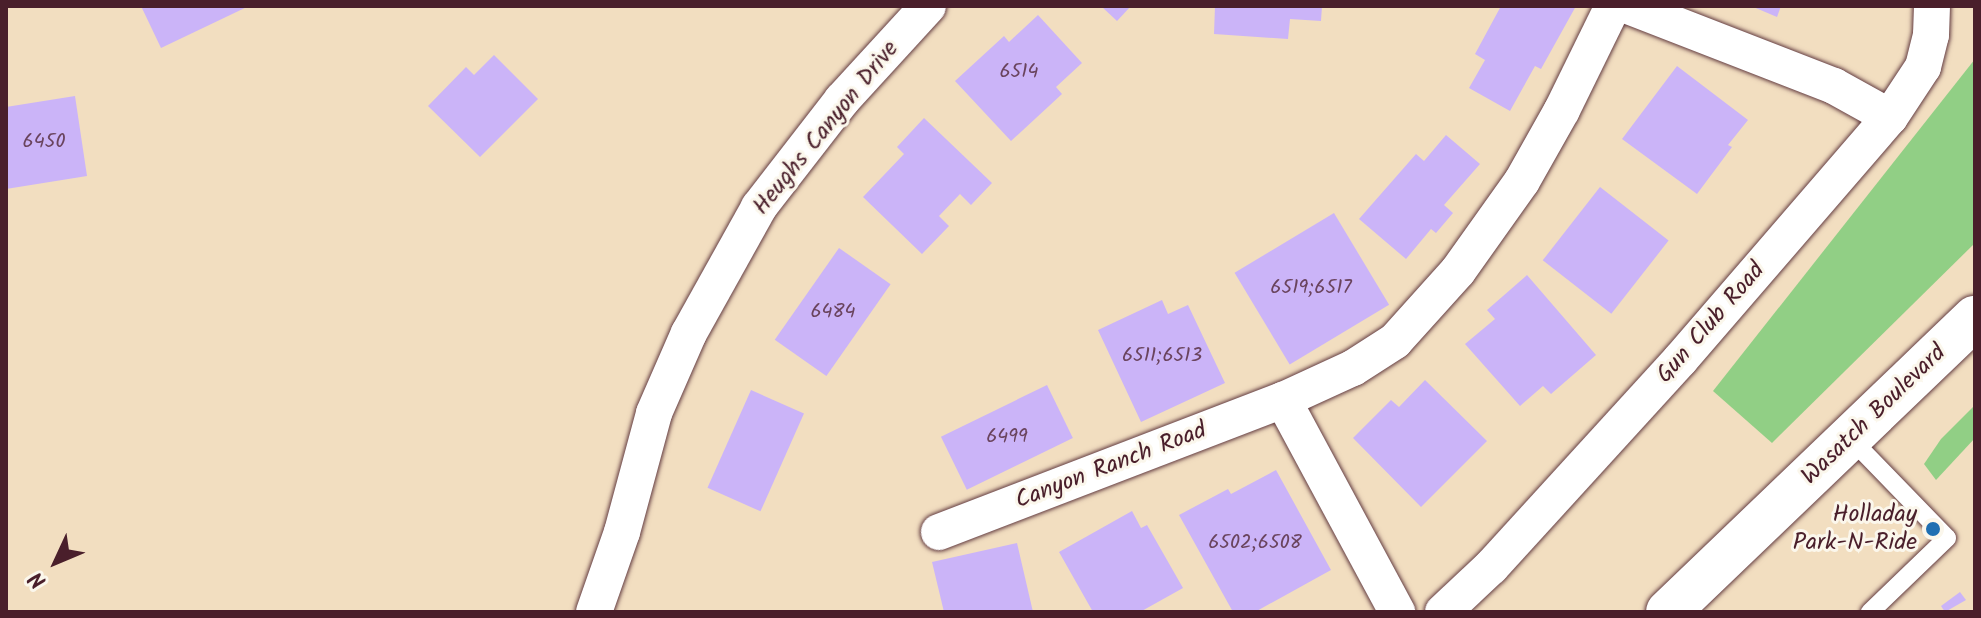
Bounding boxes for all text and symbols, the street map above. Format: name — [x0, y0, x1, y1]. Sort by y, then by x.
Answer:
street label: Heughs Canyon Drive — [747, 35, 905, 221]
house number: 6514 — [999, 60, 1039, 84]
house number: 6450 — [23, 130, 65, 154]
street label: Gun Club Road — [1651, 257, 1771, 389]
house number: 6519;6517 — [1270, 276, 1352, 300]
house number: 6484 — [810, 300, 856, 324]
street label: Wasatch Boulevard — [1796, 339, 1952, 491]
house number: 6511;6513 — [1122, 344, 1202, 368]
street label: Canyon Ranch Road — [1011, 416, 1211, 516]
house number: 6499 — [986, 425, 1028, 449]
place label: Holladay Park-N-Ride — [1793, 501, 1917, 557]
marker: Holladay Park-N-Ride — [1924, 520, 1942, 538]
north arrow — [16, 522, 96, 602]
house number: 6502;6508 — [1208, 531, 1302, 555]
text: N — [21, 562, 56, 596]

